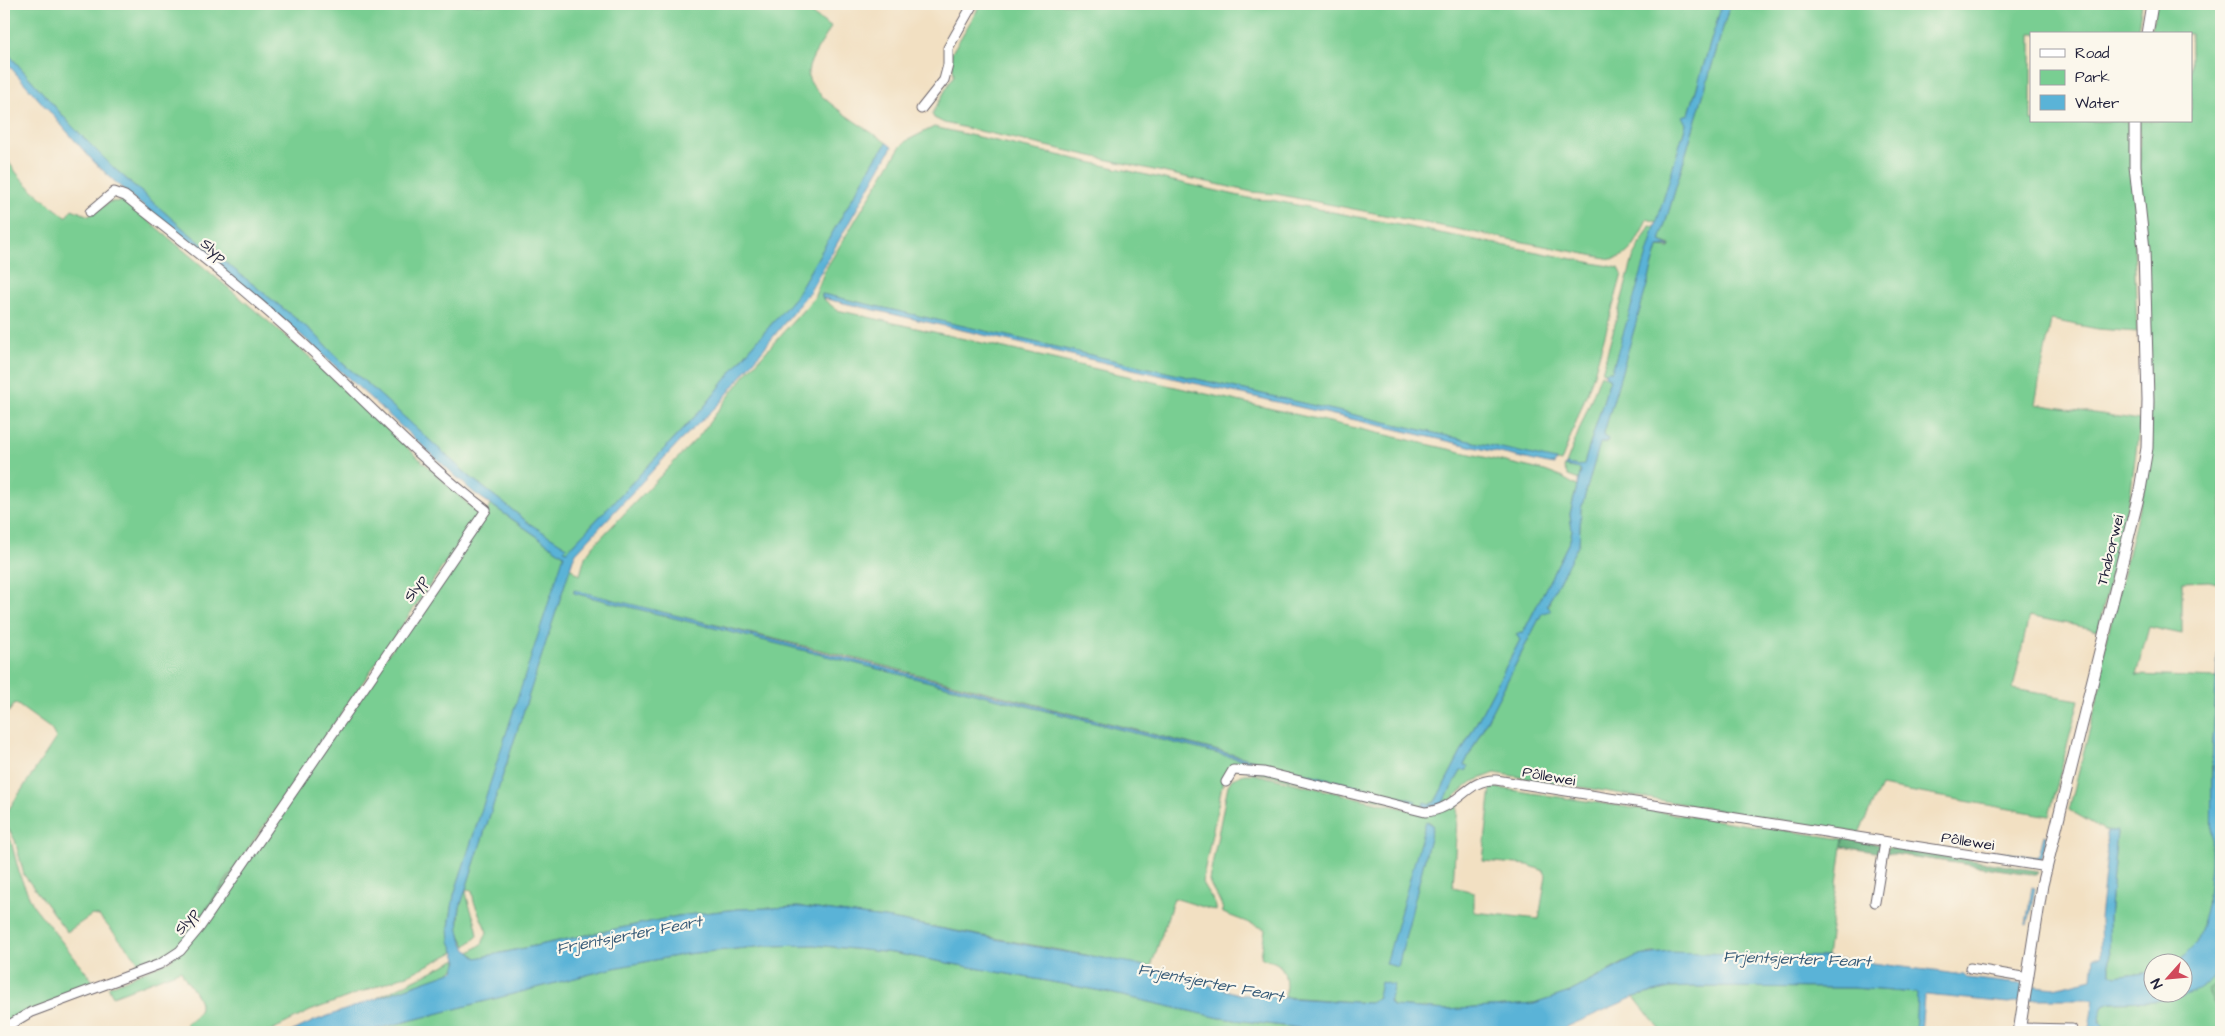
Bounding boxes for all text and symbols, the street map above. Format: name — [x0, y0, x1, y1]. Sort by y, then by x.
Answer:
legend — [2030, 32, 2192, 122]
text: Road — [2075, 43, 2110, 64]
text: Park — [2075, 67, 2110, 88]
text: Water — [2075, 93, 2119, 114]
street label: Slyp — [195, 233, 231, 268]
street label: Thaborwei — [2092, 512, 2130, 588]
street label: Slyp — [399, 571, 433, 607]
street label: Pôllewei — [1521, 762, 1578, 792]
street label: Pôllewei — [1940, 827, 1997, 856]
street label: Slyp — [169, 904, 204, 940]
water label: Frjentsjerter Feart — [555, 910, 705, 960]
water label: Frjentsjerter Feart — [1723, 945, 1873, 973]
north arrow — [2142, 954, 2192, 1004]
water label: Frjentsjerter Feart — [1136, 958, 1287, 1008]
text: N — [2146, 975, 2168, 992]

